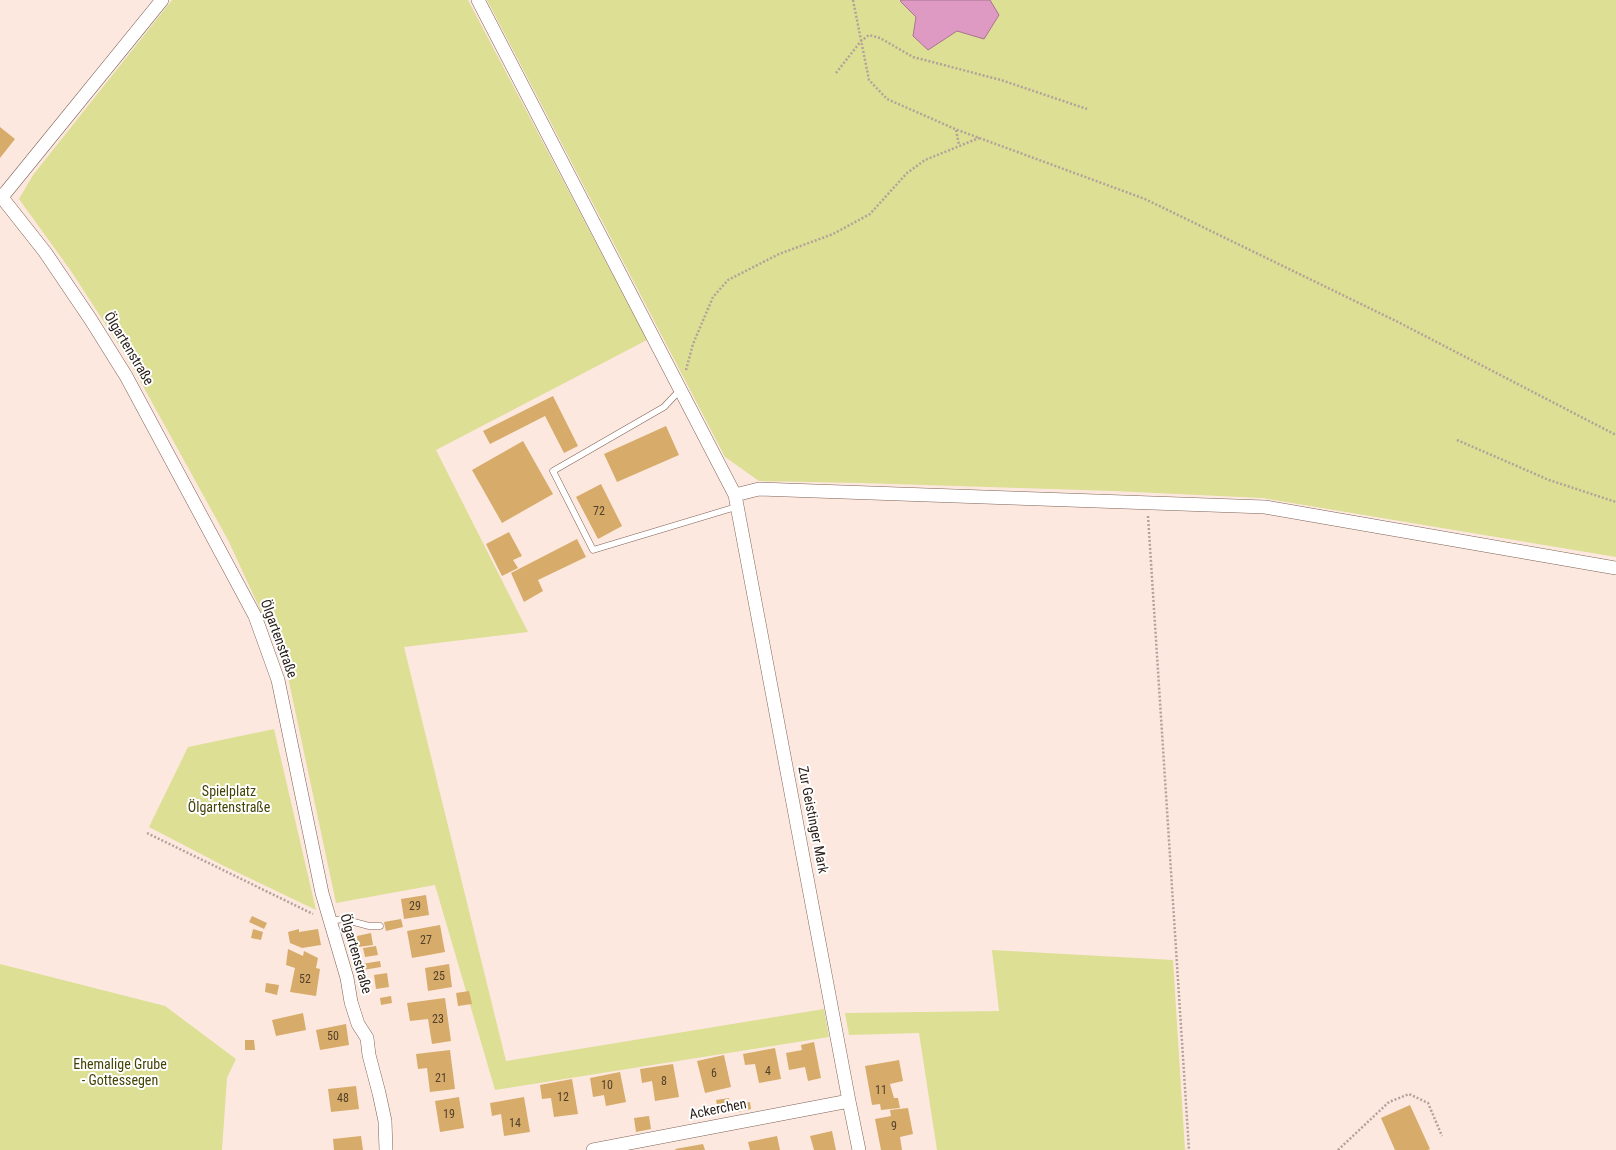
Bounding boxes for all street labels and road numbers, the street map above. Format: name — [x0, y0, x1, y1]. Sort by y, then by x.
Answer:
street label: Ölgartenstraße — [100, 309, 156, 389]
street label: Ölgartenstraße — [256, 597, 300, 681]
street label: Zur Geistinger Mark — [793, 765, 831, 875]
street label: Ölgartenstraße — [336, 912, 374, 996]
street label: Ackerchen — [688, 1096, 748, 1124]

